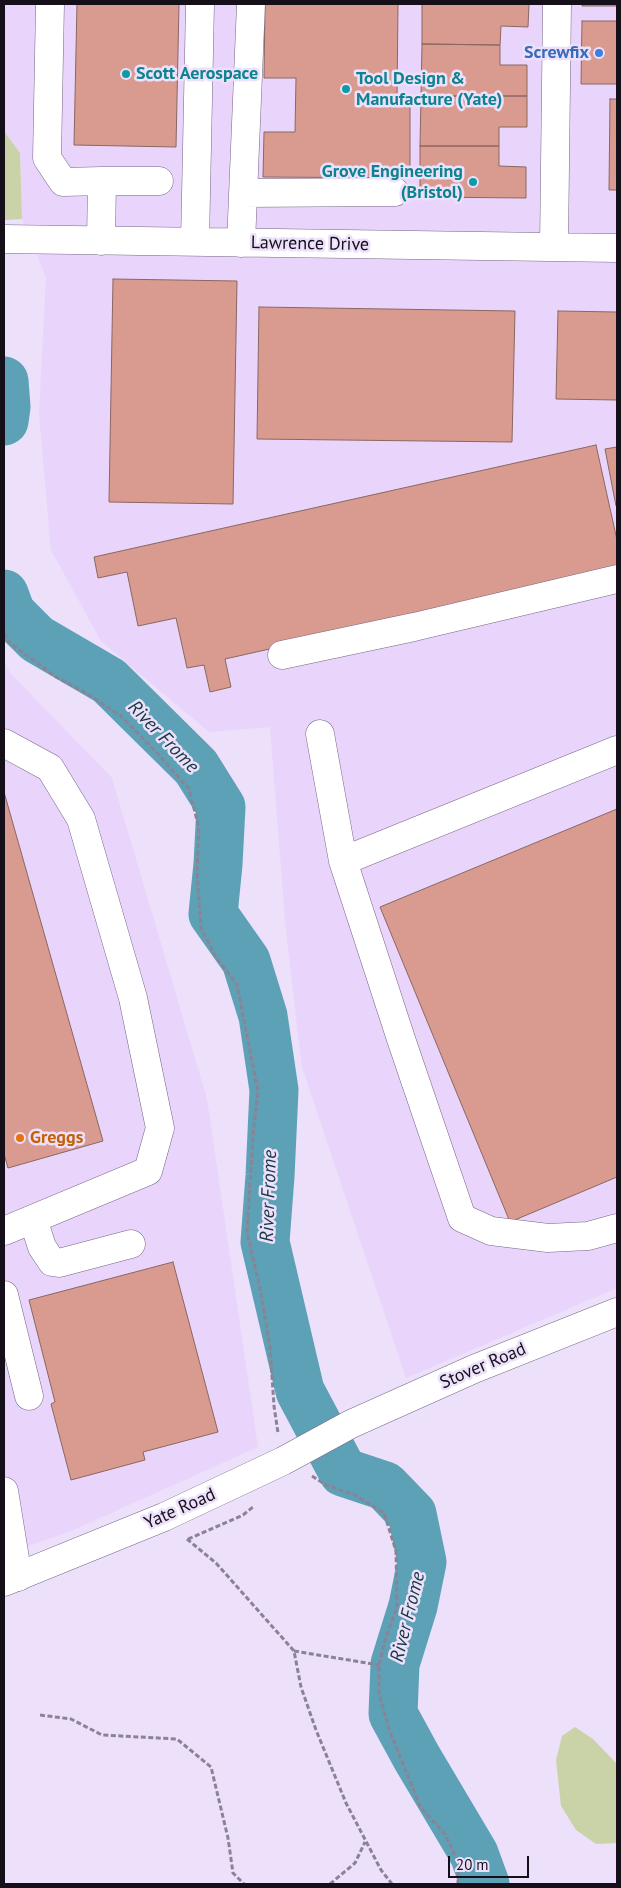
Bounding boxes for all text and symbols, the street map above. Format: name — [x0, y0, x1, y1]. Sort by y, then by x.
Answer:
place label: Screwfix — [524, 42, 589, 64]
marker: Screwfix — [593, 47, 605, 59]
place label: Scott Aerospace — [136, 63, 258, 85]
marker: Scott Aerospace — [120, 68, 132, 80]
place label: Tool Design & Manufacture (Yate) — [356, 68, 502, 110]
marker: Tool Design & Manufacture (Yate) — [340, 83, 352, 95]
place label: Grove Engineering (Bristol) — [322, 161, 463, 203]
marker: Grove Engineering (Bristol) — [467, 176, 479, 188]
street label: Lawrence Drive — [251, 232, 369, 256]
water label: River Frome — [123, 696, 203, 778]
place label: Greggs — [30, 1127, 83, 1149]
marker: Greggs — [14, 1132, 26, 1144]
water label: River Frome — [256, 1150, 282, 1242]
street label: Stover Road — [437, 1338, 529, 1394]
street label: Yate Road — [141, 1484, 219, 1534]
water label: River Frome — [386, 1570, 430, 1664]
scale bar — [451, 1846, 532, 1878]
text: 20 m — [456, 1855, 489, 1874]

